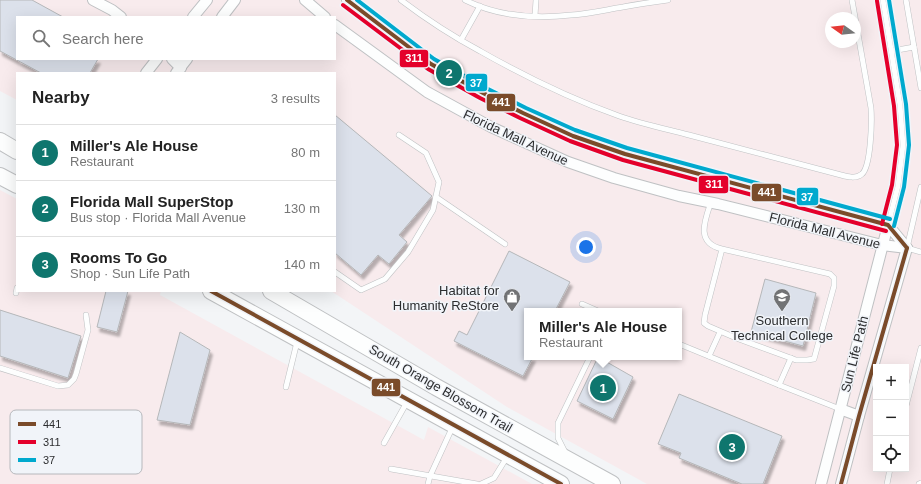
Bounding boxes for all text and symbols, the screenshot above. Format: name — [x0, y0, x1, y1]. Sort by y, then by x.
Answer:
north arrow — [825, 12, 861, 48]
search box — [16, 16, 336, 60]
icon: search — [30, 27, 52, 49]
text: Search here — [62, 30, 144, 47]
line badge: 311 — [399, 49, 429, 68]
text: 311 — [405, 52, 423, 64]
pin: 2 — [436, 58, 462, 88]
line badge: 37 — [465, 73, 488, 92]
text: 37 — [470, 77, 482, 89]
text: Nearby — [32, 88, 90, 107]
text: 3 results — [271, 91, 320, 106]
line badge: 441 — [486, 93, 516, 112]
text: 441 — [492, 96, 510, 108]
street label: Florida Mall Avenue — [461, 107, 571, 168]
text: Miller's Ale House — [70, 137, 198, 154]
text: 1 — [41, 145, 49, 160]
text: 80 m — [291, 145, 320, 160]
text: Restaurant — [70, 154, 134, 169]
line badge: 311 — [698, 175, 729, 194]
text: 311 — [705, 178, 723, 190]
line badge: 441 — [751, 183, 782, 202]
text: 441 — [758, 186, 776, 198]
line badge: 37 — [796, 187, 819, 206]
text: 37 — [801, 191, 813, 203]
text: Florida Mall SuperStop — [70, 193, 233, 210]
text: 2 — [41, 201, 49, 216]
text: 130 m — [284, 201, 320, 216]
street label: Florida Mall Avenue — [768, 209, 882, 252]
text: Bus stop · Florida Mall Avenue — [70, 210, 246, 225]
your location — [576, 237, 596, 257]
text: Rooms To Go — [70, 249, 167, 266]
text: 3 — [41, 257, 49, 272]
text: 140 m — [284, 257, 320, 272]
text: Shop · Sun Life Path — [70, 266, 190, 281]
place label: Habitat for Humanity ReStore — [393, 283, 500, 313]
shop icon: Habitat for Humanity ReStore — [502, 287, 522, 312]
school or university icon: Southern Technical College — [772, 287, 792, 312]
popup — [524, 308, 682, 360]
place label: Southern Technical College — [731, 313, 833, 343]
street label: Sun Life Path — [838, 314, 871, 394]
text: Miller's Ale House — [539, 318, 667, 335]
text: Restaurant — [539, 335, 603, 350]
street label: South Orange Blossom Trail — [367, 341, 515, 436]
map controls — [873, 364, 909, 472]
button: + — [873, 364, 909, 400]
pin: 1 — [590, 373, 616, 403]
line badge: 441 — [371, 378, 401, 397]
text: 441 — [377, 381, 395, 393]
button: − — [873, 400, 909, 436]
legend — [10, 410, 142, 474]
text: 441 — [43, 418, 61, 430]
pin: 3 — [719, 432, 745, 462]
text: 311 — [43, 436, 61, 448]
button: locate — [873, 436, 909, 472]
text: 37 — [43, 454, 55, 466]

